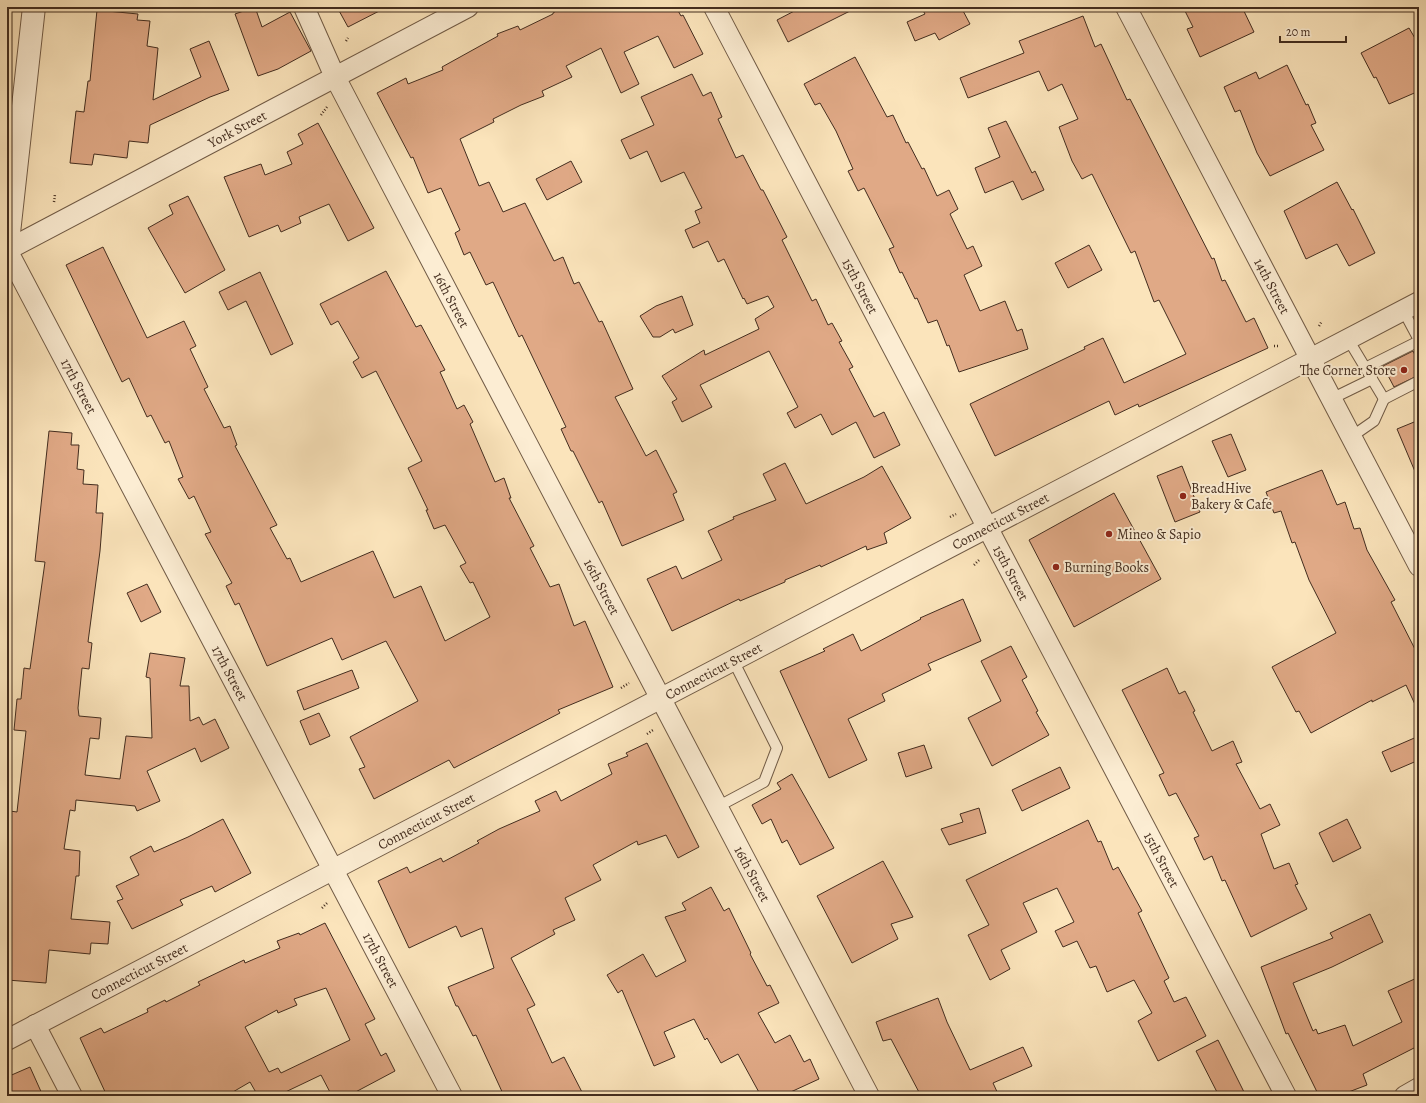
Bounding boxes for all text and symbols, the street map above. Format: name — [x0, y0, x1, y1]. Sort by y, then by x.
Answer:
scale bar — [1280, 18, 1346, 44]
text: 20 m — [1286, 24, 1310, 40]
street label: York Street — [204, 106, 270, 153]
street label: 15th Street — [838, 255, 883, 317]
street label: 14th Street — [1249, 255, 1294, 318]
street label: 16th Street — [429, 269, 474, 332]
street label: 17th Street — [56, 355, 101, 417]
place label: The Corner Store — [1300, 361, 1396, 380]
marker: The Corner Store — [1399, 365, 1409, 375]
place label: BreadHive Bakery & Cafe — [1191, 479, 1272, 514]
street label: Connecticut Street — [949, 488, 1053, 554]
marker: BreadHive Bakery & Cafe — [1178, 491, 1188, 501]
place label: Mineo & Sapio — [1117, 525, 1201, 544]
marker: Mineo & Sapio — [1104, 529, 1114, 539]
street label: 15th Street — [988, 542, 1033, 604]
street label: 16th Street — [579, 556, 624, 619]
place label: Burning Books — [1064, 558, 1149, 577]
marker: Burning Books — [1051, 562, 1061, 572]
street label: Connecticut Street — [662, 638, 766, 704]
street label: 17th Street — [207, 642, 252, 704]
street label: Connecticut Street — [375, 788, 479, 855]
street label: 15th Street — [1139, 829, 1184, 891]
street label: 16th Street — [730, 843, 775, 906]
street label: 17th Street — [358, 929, 403, 991]
street label: Connecticut Street — [87, 938, 191, 1005]

